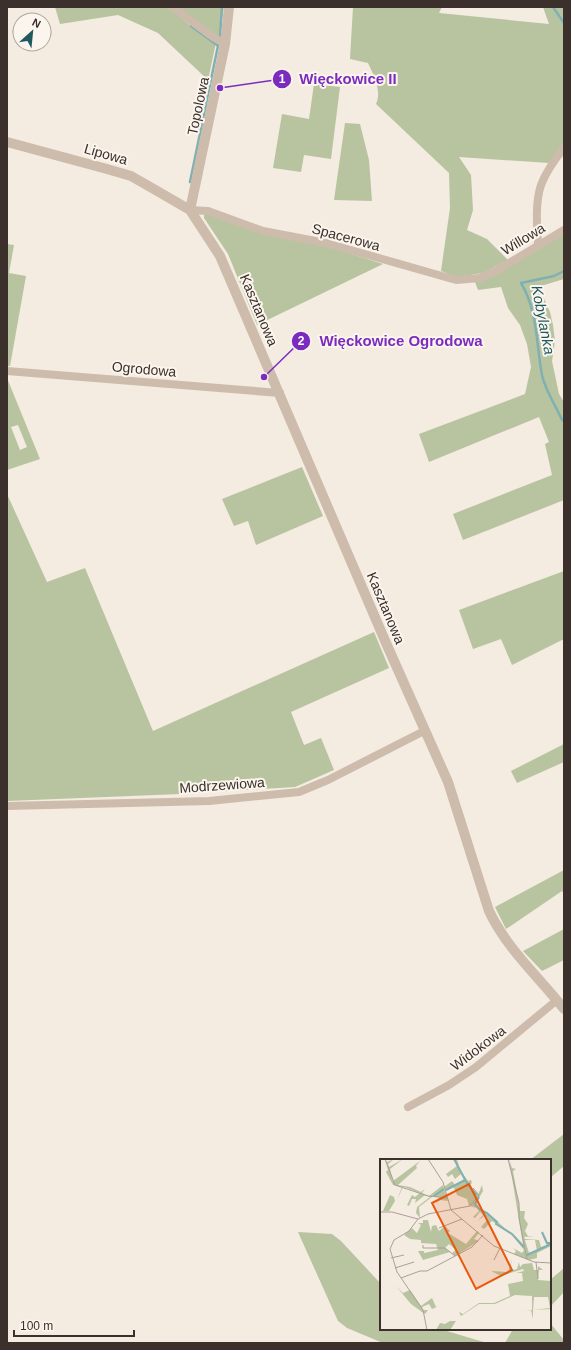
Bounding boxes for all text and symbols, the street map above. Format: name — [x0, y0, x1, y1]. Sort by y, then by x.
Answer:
north arrow — [12, 12, 52, 52]
text: N — [30, 16, 43, 30]
callout: Więckowice II — [272, 65, 405, 92]
text: Więckowice II — [299, 70, 397, 87]
text: 1 — [279, 72, 286, 86]
street label: Topolowa — [184, 75, 212, 137]
street label: Lipowa — [82, 140, 130, 168]
street label: Spacerowa — [310, 220, 382, 254]
street label: Willowa — [498, 220, 548, 258]
street label: Kasztanowa — [237, 272, 281, 348]
water label: Kobylanka — [528, 284, 559, 356]
callout: Więckowice Ogrodowa — [291, 327, 491, 354]
text: Więckowice Ogrodowa — [319, 332, 483, 349]
text: 2 — [298, 334, 305, 348]
street label: Ogrodowa — [111, 358, 177, 380]
street label: Kasztanowa — [364, 570, 408, 646]
street label: Modrzewiowa — [179, 774, 265, 796]
street label: Widokowa — [447, 1022, 509, 1074]
inset map — [380, 1159, 551, 1330]
scale bar — [14, 1312, 134, 1338]
text: 100 m — [20, 1319, 53, 1333]

